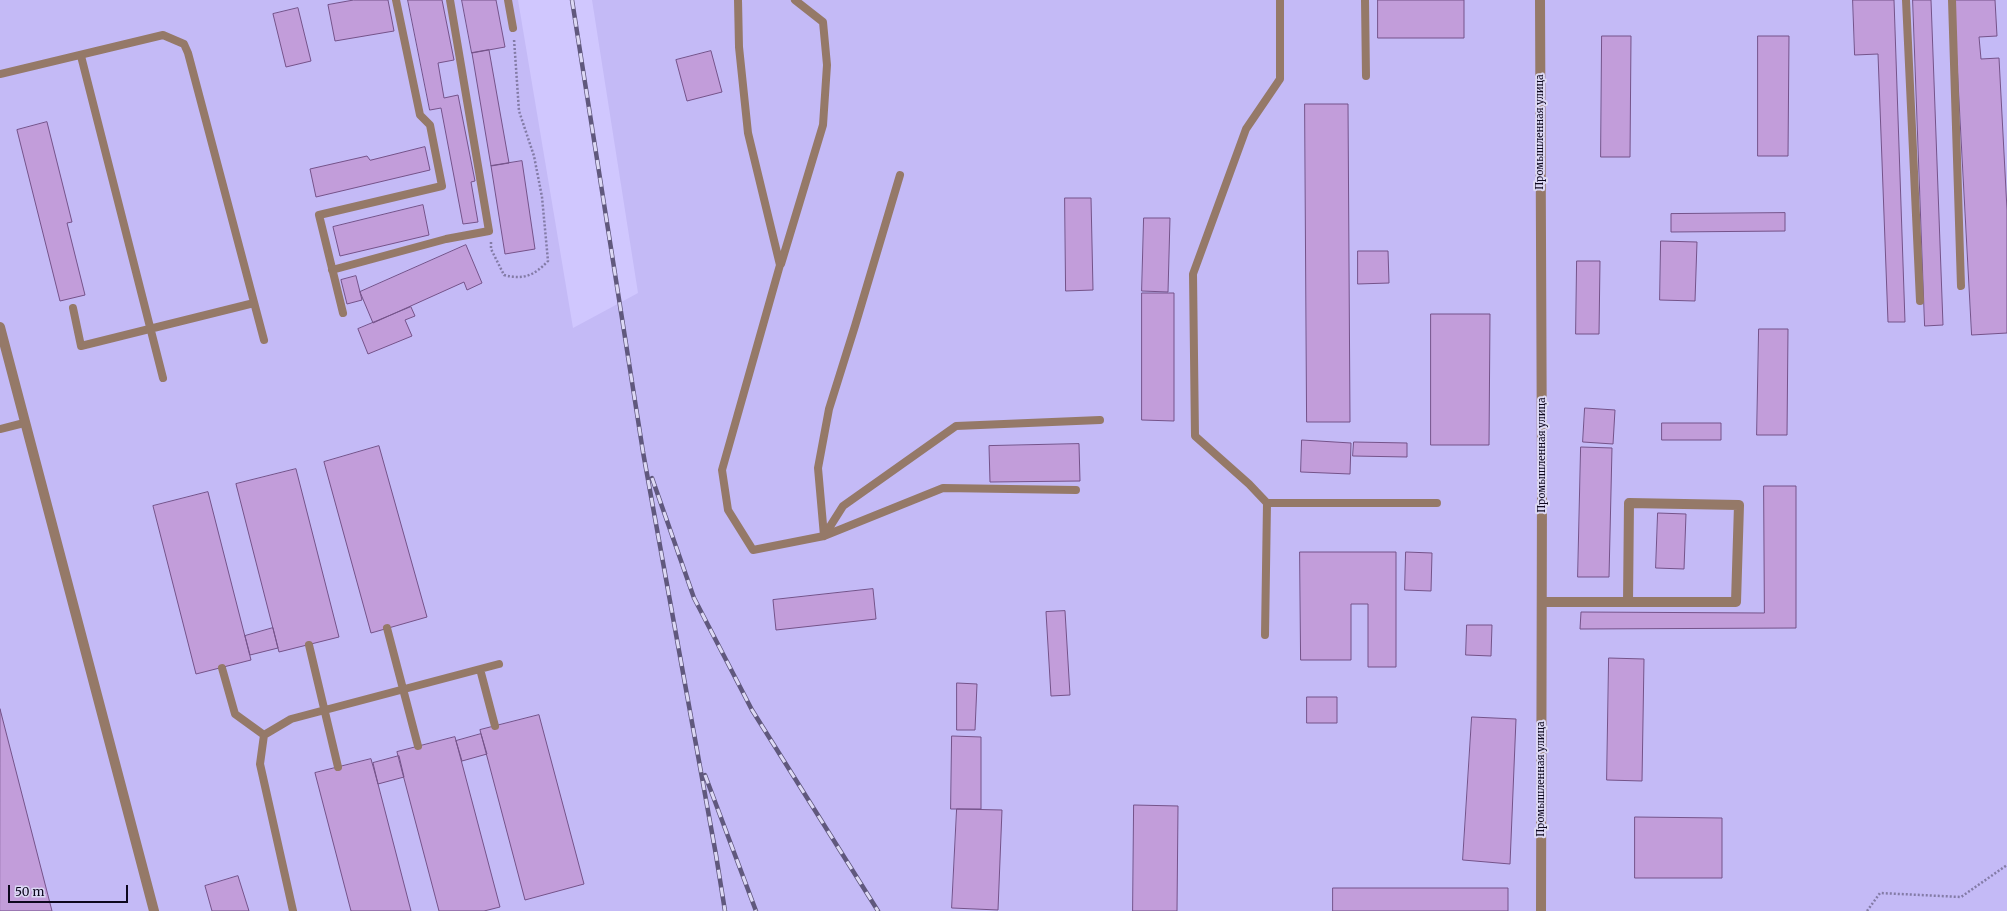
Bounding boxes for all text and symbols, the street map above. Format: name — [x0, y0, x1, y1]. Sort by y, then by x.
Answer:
street label: Промышленная улица — [1534, 74, 1546, 190]
street label: Промышленная улица — [1536, 397, 1548, 513]
street label: Промышленная улица — [1535, 721, 1547, 837]
scale bar — [10, 877, 130, 903]
text: 50 m — [15, 884, 44, 899]

